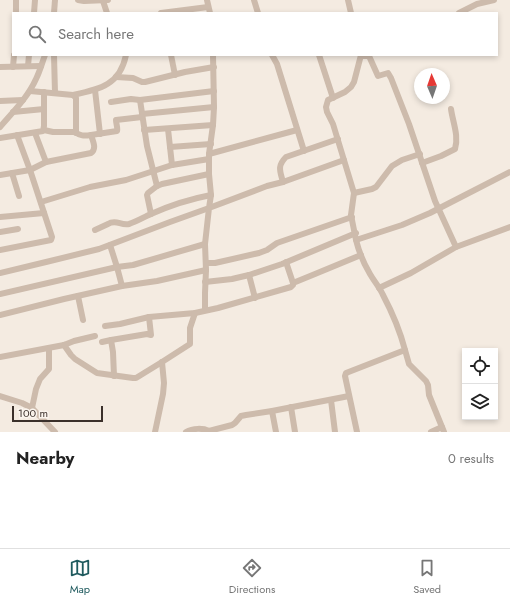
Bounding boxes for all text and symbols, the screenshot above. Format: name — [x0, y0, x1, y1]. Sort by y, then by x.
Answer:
search box — [12, 12, 498, 56]
icon: search — [26, 23, 48, 45]
text: Search here — [58, 23, 134, 45]
north arrow — [414, 68, 450, 104]
map controls — [462, 348, 498, 420]
button: locate — [462, 348, 498, 384]
button: layers — [462, 384, 498, 420]
scale bar — [12, 404, 103, 423]
text: 100 m — [18, 405, 48, 421]
text: Nearby — [16, 446, 74, 470]
text: 0 results — [448, 449, 494, 468]
tab: Map — [69, 557, 91, 597]
tab: Directions — [229, 557, 275, 597]
tab: Saved — [413, 557, 441, 597]

